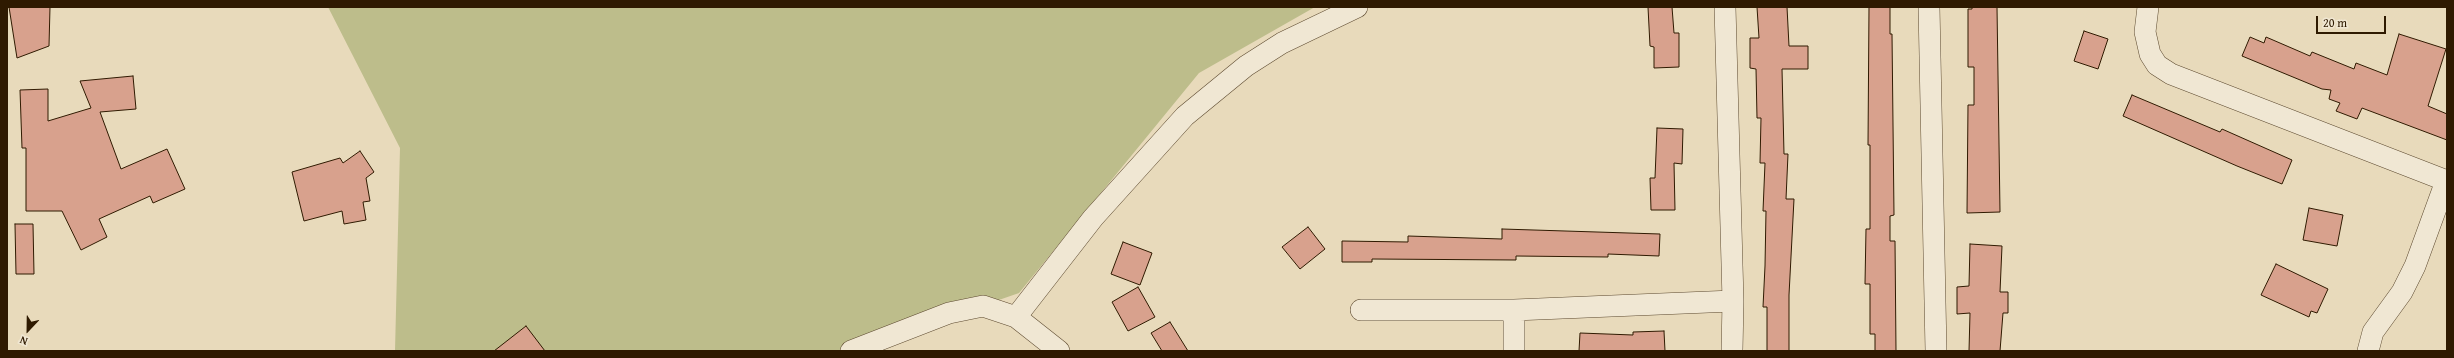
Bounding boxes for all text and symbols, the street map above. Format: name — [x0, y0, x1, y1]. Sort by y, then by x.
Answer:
scale bar — [2318, 8, 2388, 34]
text: 20 m — [2323, 14, 2347, 31]
north arrow — [8, 310, 48, 350]
text: N — [17, 332, 30, 350]

